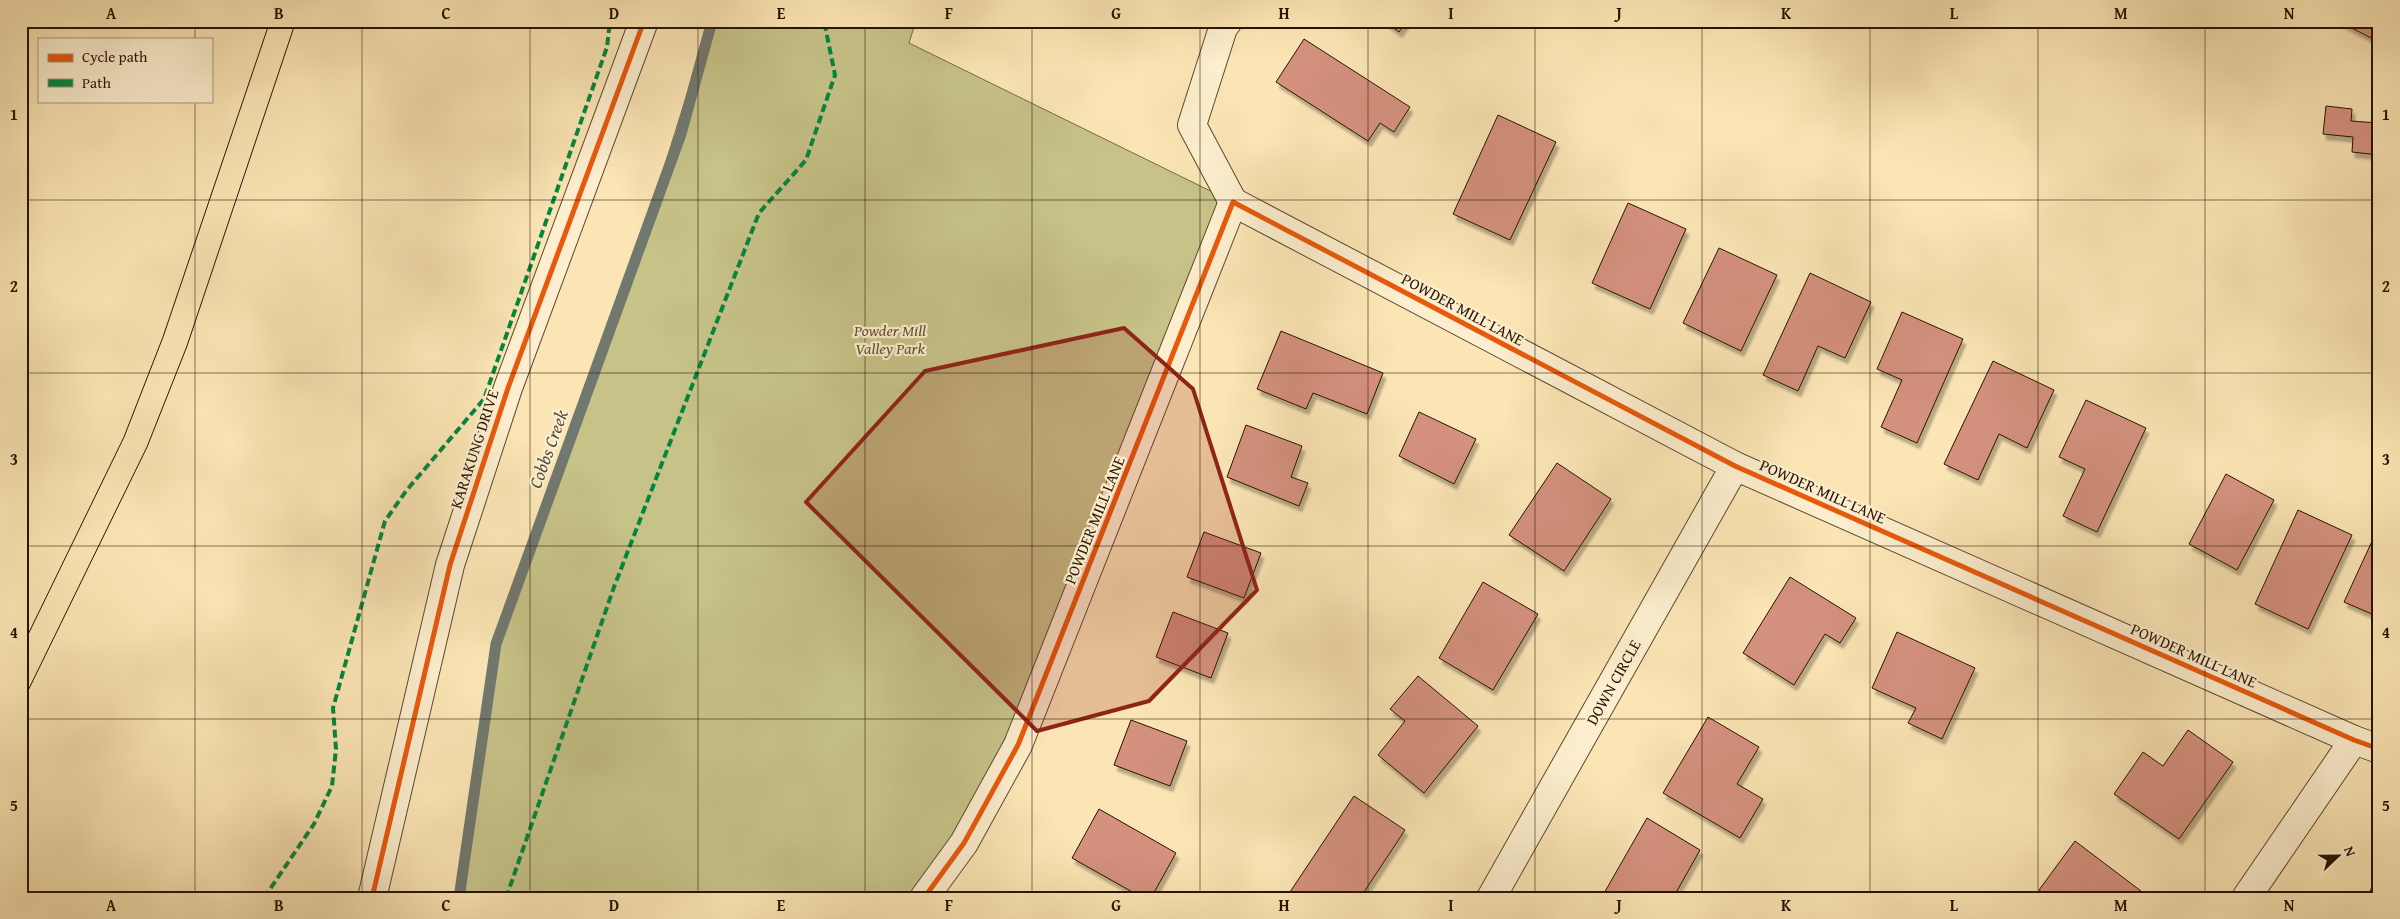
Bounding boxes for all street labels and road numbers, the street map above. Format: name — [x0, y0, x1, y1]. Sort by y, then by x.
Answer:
street label: POWDER MILL LANE — [1397, 267, 1529, 351]
street label: KARAKUNG DRIVE — [443, 386, 505, 512]
street label: POWDER MILL LANE — [1756, 452, 1890, 530]
street label: POWDER MILL LANE — [1057, 453, 1131, 587]
street label: POWDER MILL LANE — [2127, 616, 2261, 694]
street label: DOWN CIRCLE — [1580, 635, 1646, 729]

